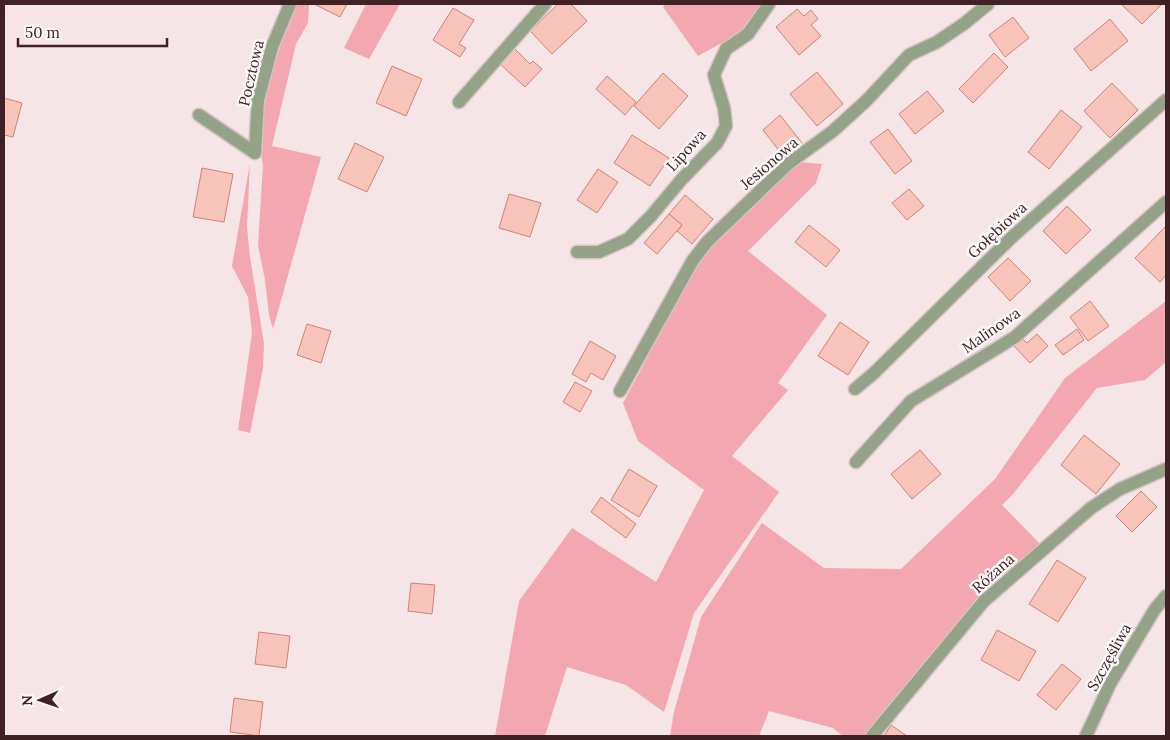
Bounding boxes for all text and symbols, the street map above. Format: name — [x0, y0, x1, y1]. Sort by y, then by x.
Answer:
scale bar — [18, 15, 166, 47]
text: 50 m — [25, 23, 60, 42]
street label: Pocztowa — [234, 38, 268, 108]
street label: Lipowa — [662, 125, 710, 175]
street label: Jesionowa — [735, 132, 802, 194]
street label: Gołębiowa — [963, 198, 1031, 262]
street label: Malinowa — [958, 303, 1024, 357]
street label: Różana — [968, 549, 1018, 597]
street label: Szczęśliwa — [1083, 620, 1135, 694]
north arrow — [15, 675, 65, 725]
text: N — [18, 695, 36, 706]

